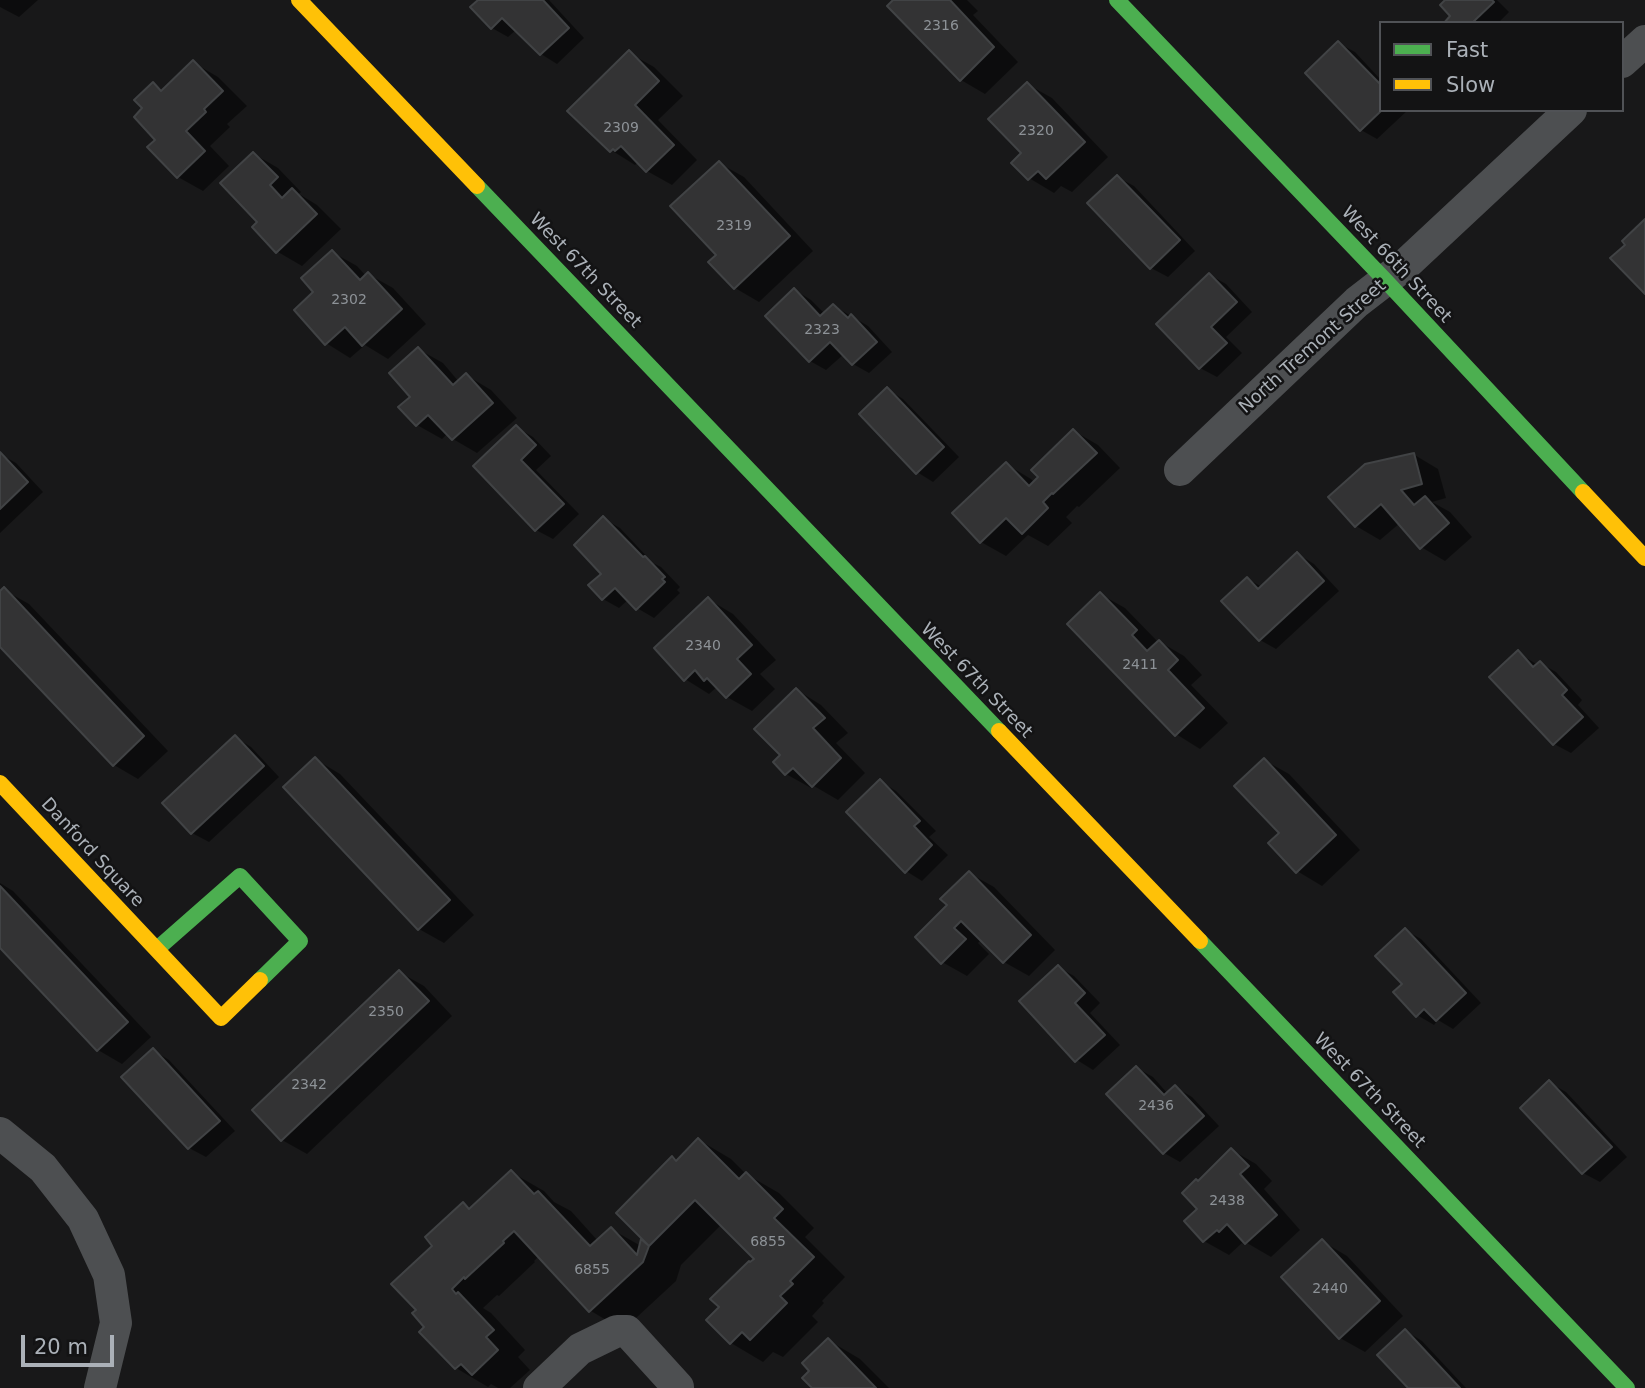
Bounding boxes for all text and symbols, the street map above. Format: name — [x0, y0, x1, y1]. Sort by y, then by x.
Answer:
house number: 2316 — [923, 18, 959, 34]
legend — [1379, 21, 1624, 112]
text: Fast — [1446, 38, 1488, 62]
text: Slow — [1446, 73, 1495, 97]
house number: 2309 — [603, 120, 639, 136]
house number: 2320 — [1018, 123, 1054, 139]
street label: West 66th Street — [1336, 202, 1456, 328]
street label: West 67th Street — [525, 209, 645, 333]
house number: 2319 — [716, 218, 752, 234]
street label: North Tremont Street — [1235, 275, 1391, 419]
house number: 2302 — [331, 292, 367, 308]
house number: 2323 — [804, 322, 840, 338]
street label: West 67th Street — [916, 619, 1036, 743]
house number: 2340 — [685, 638, 721, 654]
house number: 2411 — [1122, 657, 1158, 673]
street label: Danford Square — [36, 794, 148, 912]
house number: 2350 — [368, 1004, 404, 1020]
street label: West 67th Street — [1309, 1029, 1429, 1153]
house number: 2342 — [291, 1077, 327, 1093]
house number: 2436 — [1138, 1098, 1174, 1114]
house number: 2438 — [1209, 1193, 1245, 1209]
house number: 6855 — [750, 1234, 786, 1250]
house number: 6855 — [574, 1262, 610, 1278]
house number: 2440 — [1312, 1281, 1348, 1297]
scale bar — [24, 1322, 117, 1366]
text: 20 m — [34, 1335, 88, 1359]

